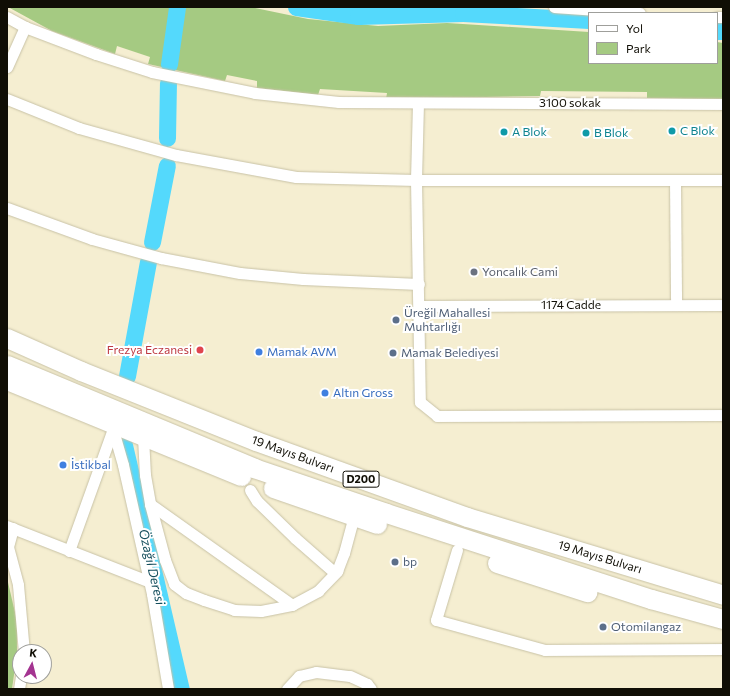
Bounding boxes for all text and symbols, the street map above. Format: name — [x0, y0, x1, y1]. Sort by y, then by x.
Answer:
legend — [588, 12, 718, 64]
text: Yol — [626, 21, 643, 35]
text: Park — [626, 41, 651, 55]
street label: 3100 sokak — [539, 96, 601, 110]
place label: C Blok — [680, 124, 715, 138]
place label: A Blok — [512, 125, 547, 139]
place label: B Blok — [594, 126, 629, 140]
marker: C Blok — [667, 126, 677, 136]
marker: A Blok — [499, 127, 509, 137]
marker: B Blok — [581, 128, 591, 138]
place label: Yoncalık Cami — [482, 265, 558, 279]
marker: Yoncalık Cami — [469, 267, 479, 277]
street label: 1174 Cadde — [541, 298, 601, 312]
place label: Üreğil Mahallesi Muhtarlığı — [404, 306, 490, 334]
marker: Üreğil Mahallesi Muhtarlığı — [391, 315, 401, 325]
place label: Frezya Eczanesi — [107, 343, 192, 357]
marker: Frezya Eczanesi — [195, 345, 205, 355]
place label: Mamak AVM — [267, 345, 337, 359]
place label: Mamak Belediyesi — [401, 346, 499, 360]
marker: Mamak AVM — [254, 347, 264, 357]
marker: Mamak Belediyesi — [388, 348, 398, 358]
place label: Altın Gross — [333, 386, 393, 400]
marker: Altın Gross — [320, 388, 330, 398]
street label: 19 Mayıs Bulvarı — [250, 432, 336, 476]
place label: İstikbal — [71, 458, 111, 472]
marker: İstikbal — [58, 460, 68, 470]
road number: D200 — [342, 470, 380, 488]
water label: Özağıl Deresi — [136, 527, 168, 607]
street label: 19 Mayıs Bulvarı — [556, 537, 644, 577]
place label: bp — [403, 555, 417, 569]
marker: bp — [390, 557, 400, 567]
place label: Otomilangaz — [611, 620, 681, 634]
marker: Otomilangaz — [598, 622, 608, 632]
north arrow — [12, 644, 52, 684]
text: K — [29, 646, 38, 660]

